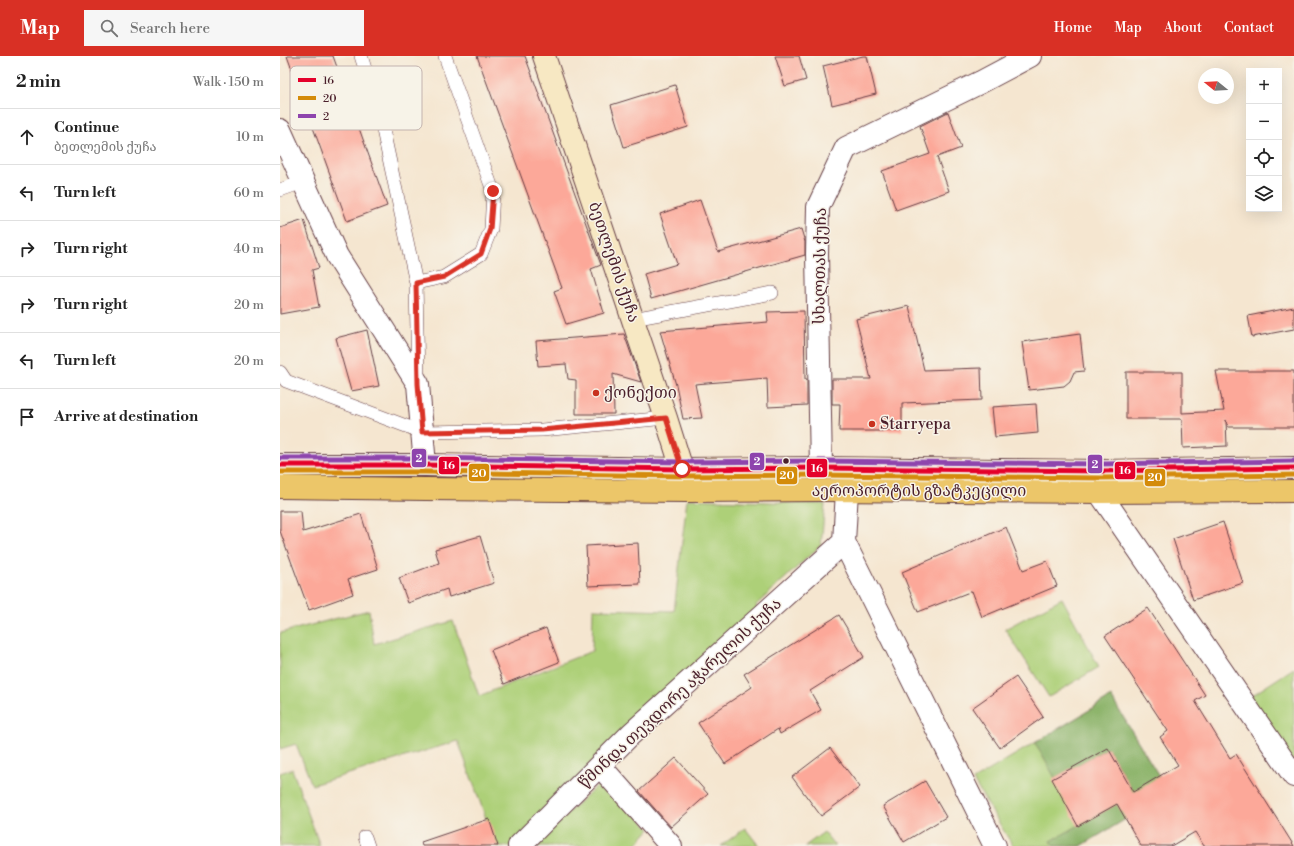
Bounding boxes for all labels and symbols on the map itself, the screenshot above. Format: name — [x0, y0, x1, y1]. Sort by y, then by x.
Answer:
legend — [290, 66, 422, 130]
north arrow — [1198, 68, 1234, 104]
text: 16 — [323, 74, 334, 88]
text: 20 — [323, 92, 337, 106]
text: 2 — [323, 110, 329, 124]
route end — [484, 182, 502, 200]
street label: ბეთლემის ქუჩა — [584, 199, 644, 325]
street label: სხალთას ქუჩა — [809, 207, 831, 325]
place label: ქონექთი — [604, 383, 677, 403]
marker: ქონექთი — [591, 388, 601, 398]
place label: Starryepa — [880, 414, 952, 434]
marker: Starryepa — [867, 419, 877, 429]
line badge: 2 — [411, 448, 427, 468]
text: 2 — [416, 452, 423, 466]
line badge: 2 — [749, 452, 765, 471]
line badge: 2 — [1087, 454, 1103, 474]
text: 2 — [754, 455, 761, 469]
line badge: 16 — [438, 456, 460, 475]
unlabelled marker — [781, 456, 791, 466]
line badge: 16 — [806, 458, 828, 478]
text: 2 — [1092, 458, 1099, 472]
text: 16 — [443, 459, 455, 473]
route start — [673, 460, 691, 478]
line badge: 16 — [1114, 461, 1136, 480]
text: 16 — [811, 462, 823, 476]
line badge: 20 — [468, 463, 490, 482]
text: 16 — [1119, 464, 1131, 478]
line badge: 20 — [776, 466, 798, 485]
text: 20 — [472, 467, 486, 481]
line badge: 20 — [1144, 468, 1166, 487]
text: 20 — [780, 469, 794, 483]
text: 20 — [1148, 471, 1162, 485]
street label: აეროპორტის გზატკეცილი — [812, 481, 1026, 501]
street label: წმინდა თევდორე აჭარელის ქუჩა — [574, 594, 786, 792]

